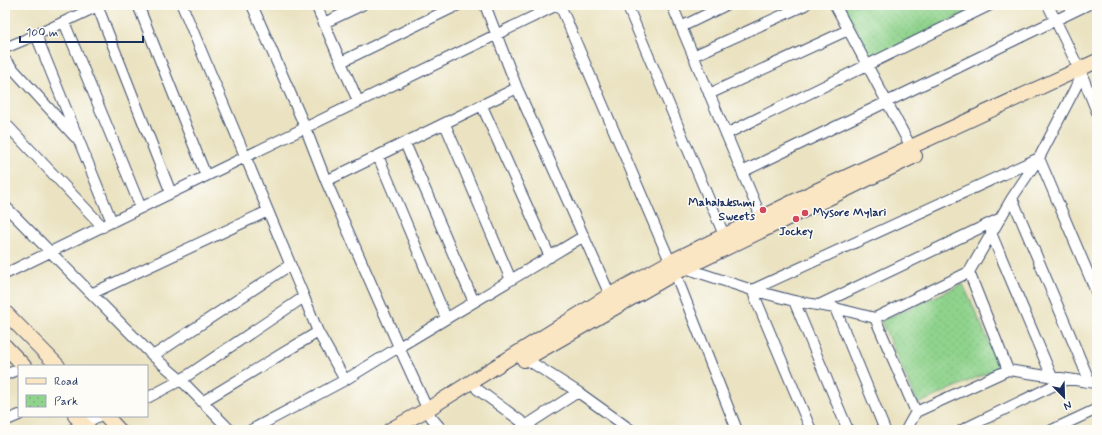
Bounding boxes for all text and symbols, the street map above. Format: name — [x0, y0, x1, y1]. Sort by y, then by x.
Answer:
scale bar — [20, 18, 143, 44]
text: 100 m — [26, 25, 58, 41]
place label: Mahalakshmi Sweets — [688, 195, 756, 225]
marker: Mahalakshmi Sweets — [758, 205, 768, 215]
place label: Mysore Mylari — [813, 205, 887, 221]
marker: Mysore Mylari — [800, 208, 810, 218]
marker: Jockey — [791, 214, 801, 224]
place label: Jockey — [779, 224, 813, 240]
legend — [18, 365, 148, 417]
text: Road — [54, 374, 78, 390]
north arrow — [1044, 377, 1084, 417]
text: Park — [54, 394, 78, 410]
text: N — [1061, 397, 1074, 413]

